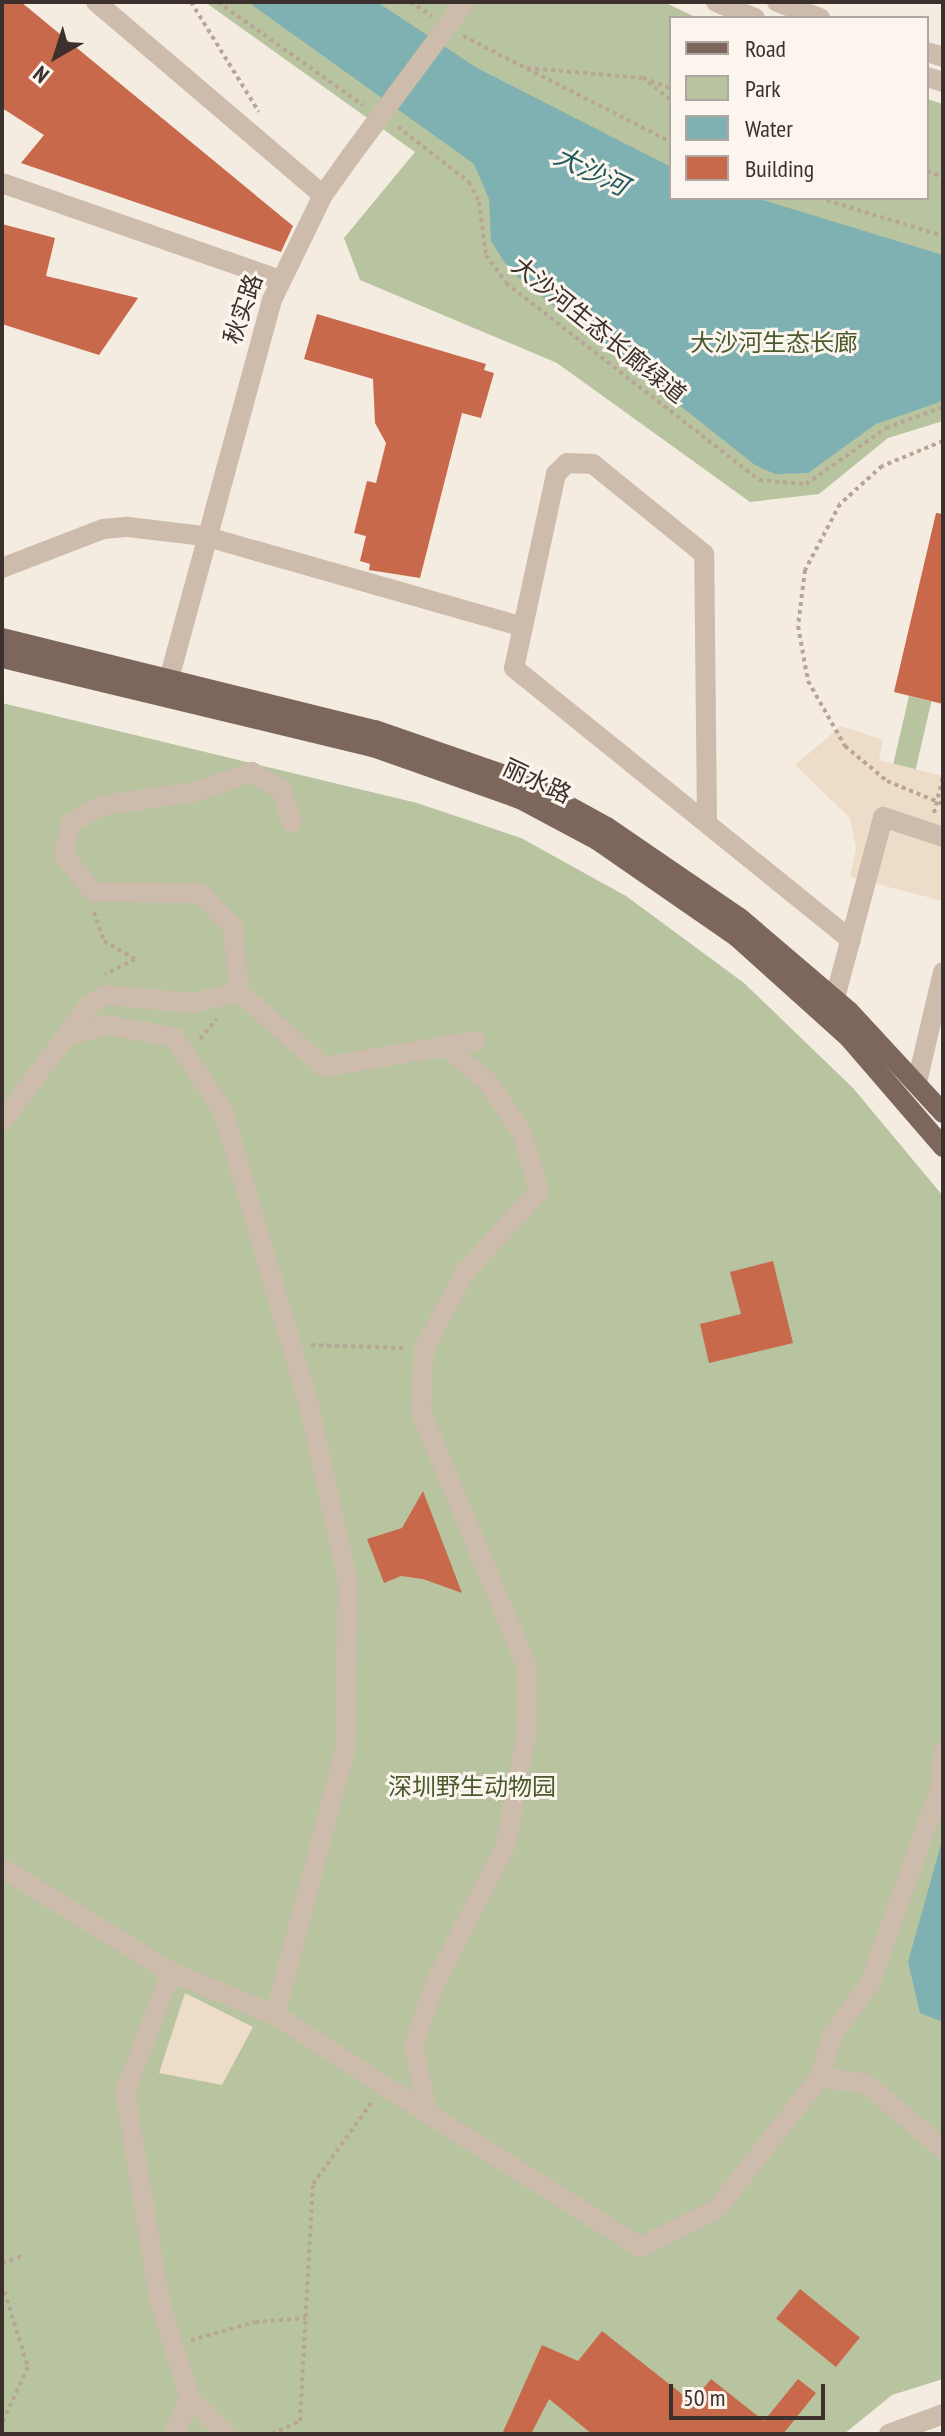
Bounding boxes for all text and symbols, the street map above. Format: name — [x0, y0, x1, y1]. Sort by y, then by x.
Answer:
north arrow — [16, 16, 96, 96]
legend — [669, 16, 929, 200]
text: Road — [745, 33, 786, 64]
text: N — [27, 60, 54, 89]
text: Park — [745, 73, 781, 104]
text: Water — [745, 113, 793, 144]
water label: 大沙河 — [549, 140, 633, 202]
text: Building — [745, 153, 814, 184]
street label: 大沙河生态长廊绿道 — [506, 251, 692, 409]
street label: 秋实路 — [218, 270, 268, 348]
park label: 大沙河生态长廊 — [690, 329, 858, 357]
street label: 丽水路 — [498, 753, 576, 809]
park label: 深圳野生动物园 — [388, 1773, 556, 1801]
scale bar — [673, 2368, 829, 2418]
text: 50 m — [683, 2382, 725, 2413]

